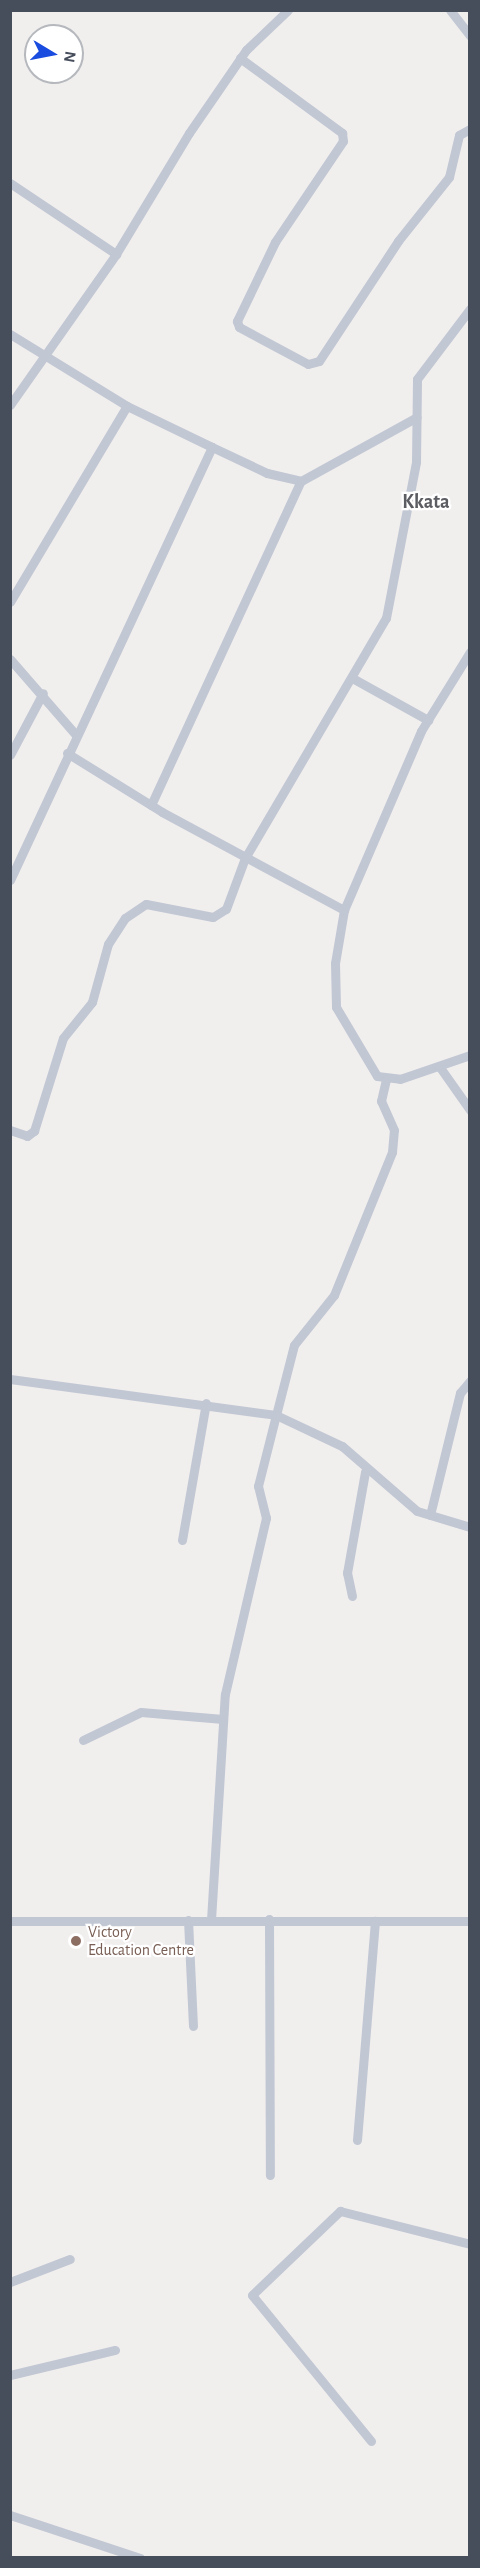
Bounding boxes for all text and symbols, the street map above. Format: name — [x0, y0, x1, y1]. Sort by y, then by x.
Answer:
north arrow — [24, 24, 84, 84]
text: N — [61, 50, 79, 64]
district label: Kkata — [402, 490, 450, 514]
place label: Victory Education Centre — [88, 1922, 194, 1960]
marker: Victory Education Centre — [69, 1934, 83, 1948]

